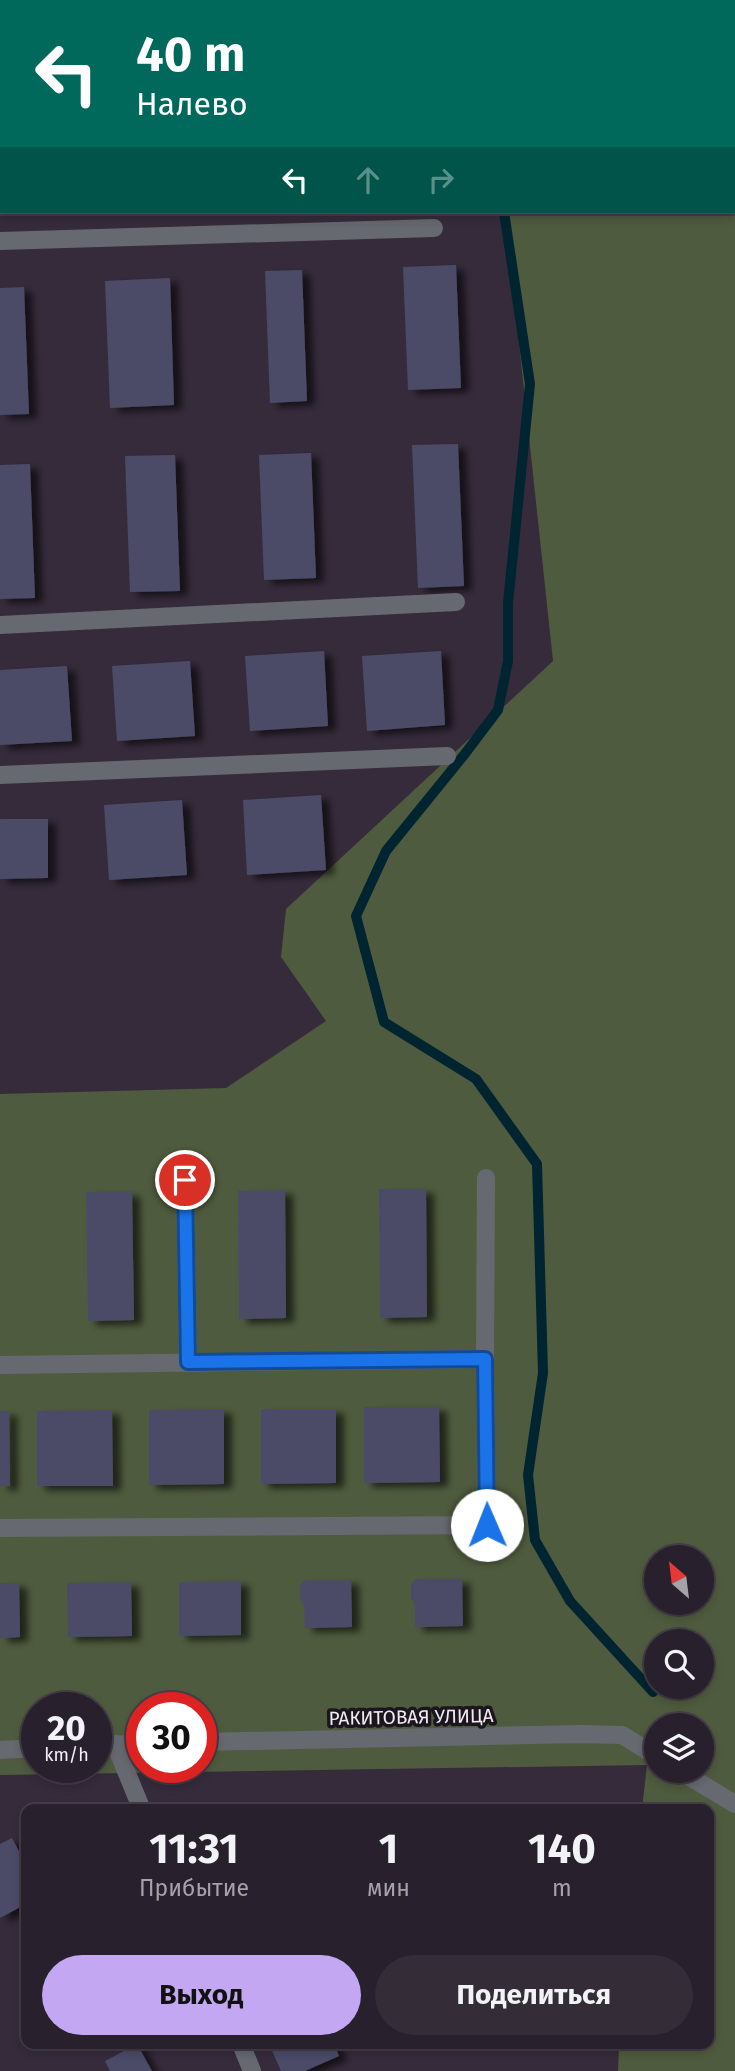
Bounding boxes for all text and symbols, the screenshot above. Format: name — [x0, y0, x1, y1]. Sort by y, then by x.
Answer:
text: 40 m — [136, 25, 245, 84]
icon: left — [21, 28, 112, 119]
text: Налево — [136, 85, 248, 123]
icon: left — [276, 161, 314, 199]
icon: ahead — [349, 161, 387, 199]
icon: right — [422, 161, 460, 199]
pin — [155, 1150, 215, 1210]
icon: arrive — [166, 1161, 204, 1199]
position arrow — [450, 1488, 524, 1562]
north arrow — [644, 1545, 714, 1615]
map controls — [644, 1545, 714, 1783]
button: search — [644, 1629, 714, 1699]
speed limit sign: 30 — [126, 1692, 217, 1783]
street label: РАКИТОВАЯ УЛИЦА — [328, 1704, 494, 1730]
text: 20 — [47, 1707, 86, 1749]
button: layers — [644, 1713, 714, 1783]
text: km/h — [44, 1744, 89, 1766]
text: 11:31 — [149, 1824, 239, 1874]
text: 1 — [379, 1824, 398, 1874]
text: 140 — [528, 1824, 596, 1874]
text: Прибытие — [139, 1874, 249, 1902]
text: мин — [367, 1874, 410, 1902]
text: m — [552, 1874, 572, 1902]
button: Выход — [42, 1955, 361, 2035]
button: Поделиться — [375, 1955, 693, 2035]

